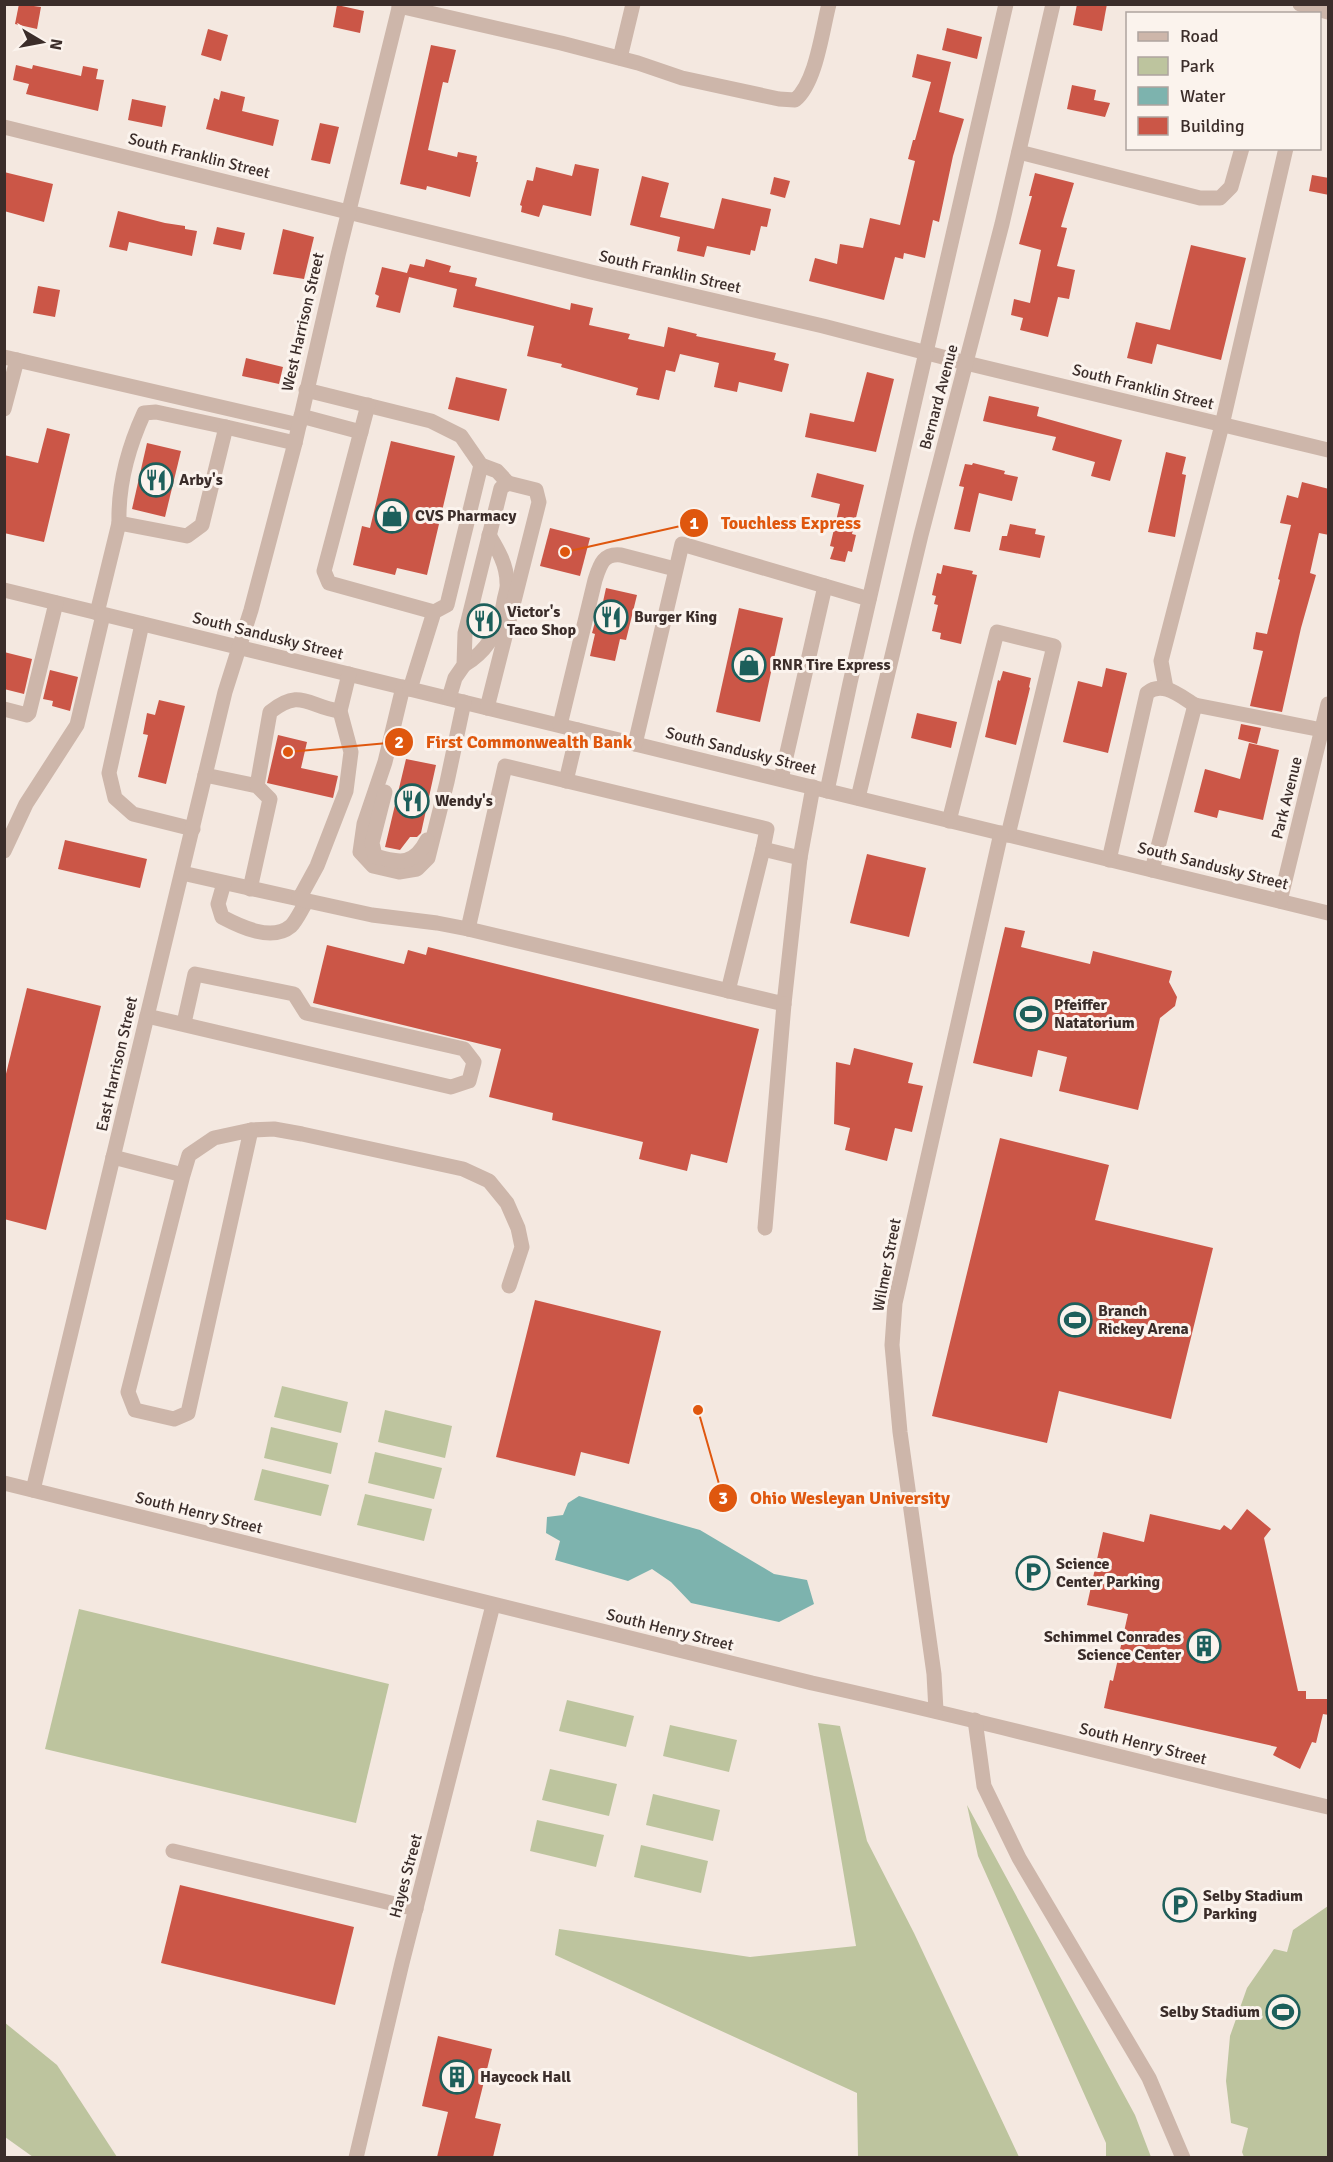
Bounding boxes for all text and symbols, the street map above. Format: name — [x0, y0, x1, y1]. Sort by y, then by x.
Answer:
north arrow — [12, 12, 72, 72]
legend — [1126, 12, 1321, 150]
text: Road — [1180, 25, 1219, 47]
text: N — [45, 37, 67, 52]
text: Park — [1180, 55, 1215, 77]
text: Water — [1180, 85, 1226, 107]
text: Building — [1180, 115, 1244, 137]
street label: South Franklin Street — [126, 129, 272, 183]
street label: South Franklin Street — [597, 246, 743, 298]
street label: West Harrison Street — [277, 250, 329, 393]
street label: Bernard Avenue — [915, 342, 963, 452]
street label: South Franklin Street — [1070, 360, 1216, 414]
restaurant icon: Arby's — [138, 462, 174, 498]
place label: Arby's — [179, 470, 223, 490]
shop icon: CVS Pharmacy — [374, 498, 410, 534]
callout: Touchless Express — [679, 505, 873, 541]
place label: CVS Pharmacy — [415, 506, 516, 526]
text: 1 — [689, 512, 699, 534]
text: Touchless Express — [721, 512, 861, 534]
restaurant icon: Burger King — [593, 599, 629, 635]
place label: Victor's Taco Shop — [507, 602, 576, 640]
restaurant icon: Victor's Taco Shop — [466, 603, 502, 639]
place label: Burger King — [634, 607, 718, 627]
street label: South Sandusky Street — [191, 608, 346, 664]
shop icon: RNR Tire Express — [731, 647, 767, 683]
place label: RNR Tire Express — [772, 655, 891, 675]
street label: South Sandusky Street — [664, 723, 819, 779]
callout: First Commonwealth Bank — [384, 724, 644, 760]
text: 2 — [394, 731, 404, 753]
text: First Commonwealth Bank — [426, 731, 633, 753]
street label: Park Avenue — [1267, 755, 1307, 841]
restaurant icon: Wendy's — [394, 783, 430, 819]
place label: Wendy's — [435, 791, 493, 811]
street label: South Sandusky Street — [1136, 838, 1291, 894]
street label: East Harrison Street — [92, 994, 142, 1133]
place label: Pfeiffer Natatorium — [1054, 995, 1135, 1033]
sports icon: Pfeiffer Natatorium — [1013, 996, 1049, 1032]
street label: Wilmer Street — [868, 1216, 906, 1313]
place label: Branch Rickey Arena — [1098, 1301, 1189, 1339]
sports icon: Branch Rickey Arena — [1057, 1302, 1093, 1338]
callout: Ohio Wesleyan University — [708, 1480, 962, 1516]
text: 3 — [718, 1487, 728, 1509]
text: Ohio Wesleyan University — [750, 1487, 950, 1509]
street label: South Henry Street — [133, 1488, 265, 1539]
place label: Science Center Parking — [1056, 1554, 1161, 1592]
parking icon: Science Center Parking — [1015, 1555, 1051, 1591]
street label: South Henry Street — [604, 1605, 736, 1656]
place label: Schimmel Conrades Science Center — [1044, 1627, 1182, 1665]
building icon: Schimmel Conrades Science Center — [1186, 1628, 1222, 1664]
street label: South Henry Street — [1077, 1719, 1209, 1770]
street label: Hayes Street — [385, 1831, 427, 1920]
place label: Selby Stadium Parking — [1203, 1886, 1303, 1924]
parking icon: Selby Stadium Parking — [1162, 1887, 1198, 1923]
sports icon: Selby Stadium — [1265, 1994, 1301, 2030]
place label: Selby Stadium — [1160, 2002, 1260, 2022]
building icon: Haycock Hall — [439, 2059, 475, 2095]
place label: Haycock Hall — [480, 2067, 571, 2087]

